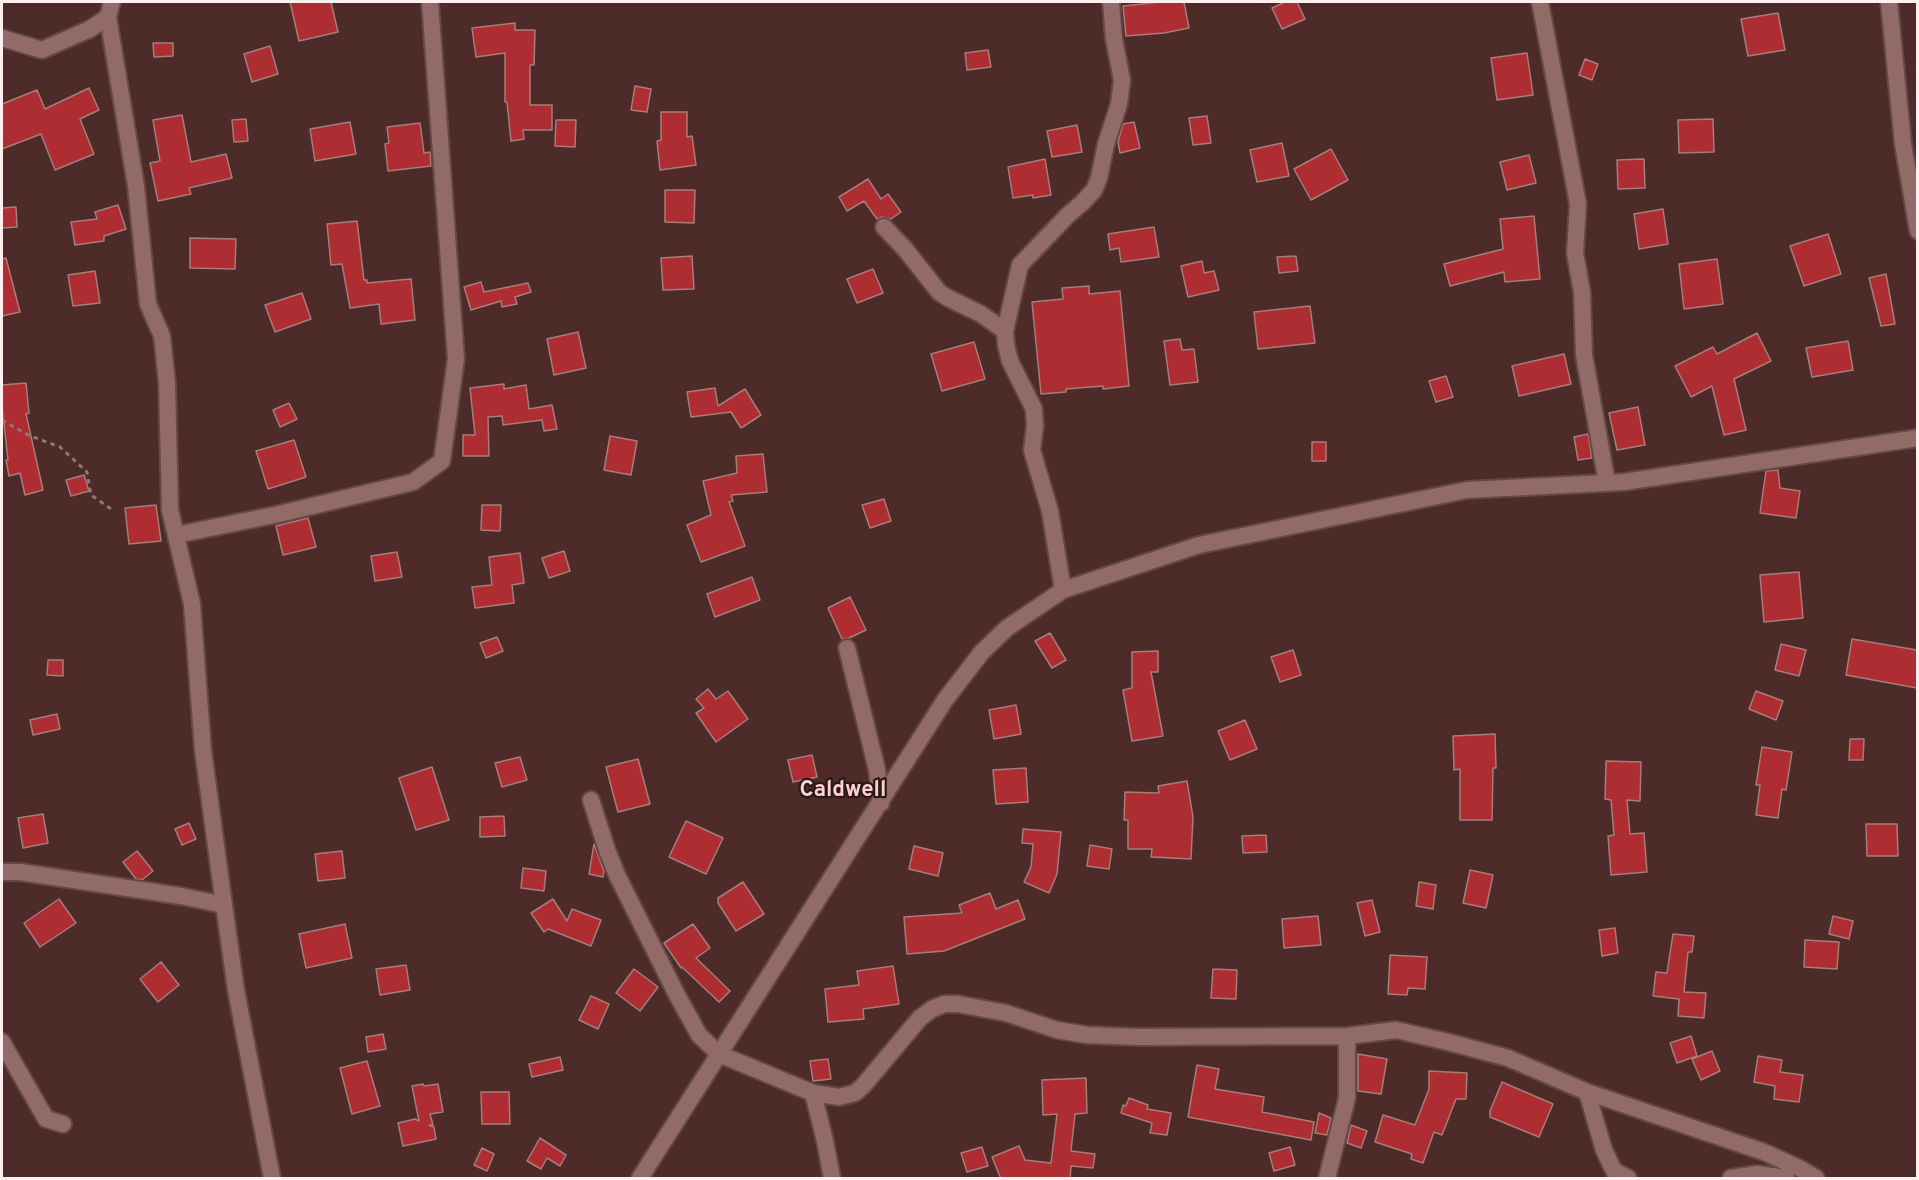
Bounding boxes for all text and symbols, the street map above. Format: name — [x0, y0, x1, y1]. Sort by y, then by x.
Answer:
district label: Caldwell — [800, 779, 886, 805]

